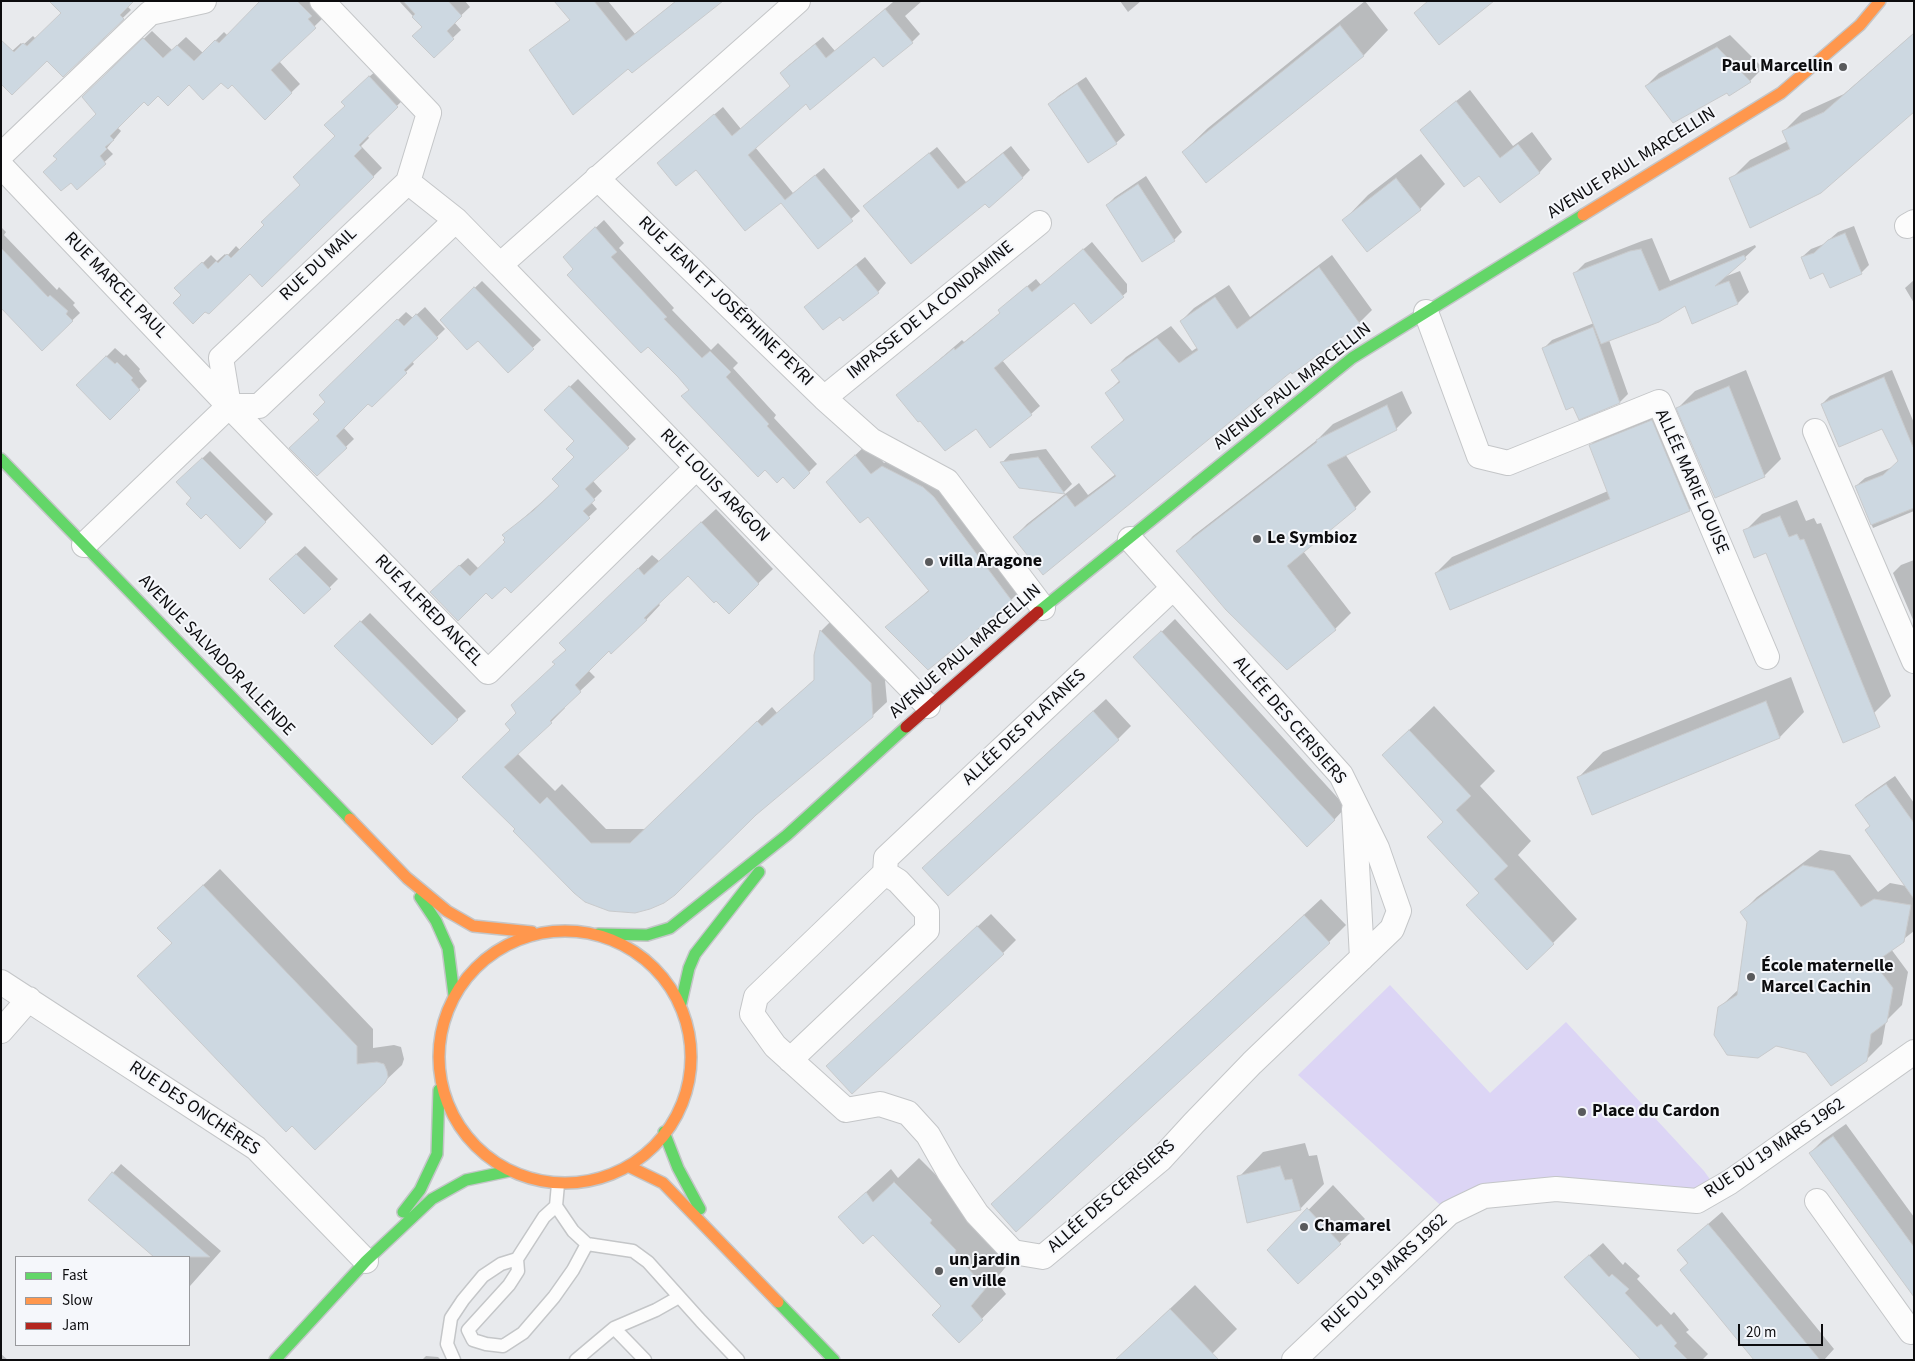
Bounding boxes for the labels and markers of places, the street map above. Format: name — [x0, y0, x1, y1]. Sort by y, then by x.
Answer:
place label: Paul Marcellin — [1721, 56, 1833, 78]
marker: Paul Marcellin — [1837, 61, 1849, 73]
place label: Le Symbioz — [1267, 528, 1357, 550]
marker: Le Symbioz — [1251, 533, 1263, 545]
place label: villa Aragone — [939, 551, 1042, 573]
marker: villa Aragone — [923, 556, 935, 568]
place label: École maternelle Marcel Cachin — [1761, 956, 1894, 999]
marker: École maternelle Marcel Cachin — [1745, 971, 1757, 983]
place label: Place du Cardon — [1592, 1101, 1720, 1123]
marker: Place du Cardon — [1576, 1106, 1588, 1118]
place label: Chamarel — [1314, 1216, 1391, 1238]
marker: Chamarel — [1298, 1221, 1310, 1233]
place label: un jardin en ville — [949, 1250, 1020, 1292]
marker: un jardin en ville — [933, 1265, 945, 1277]

